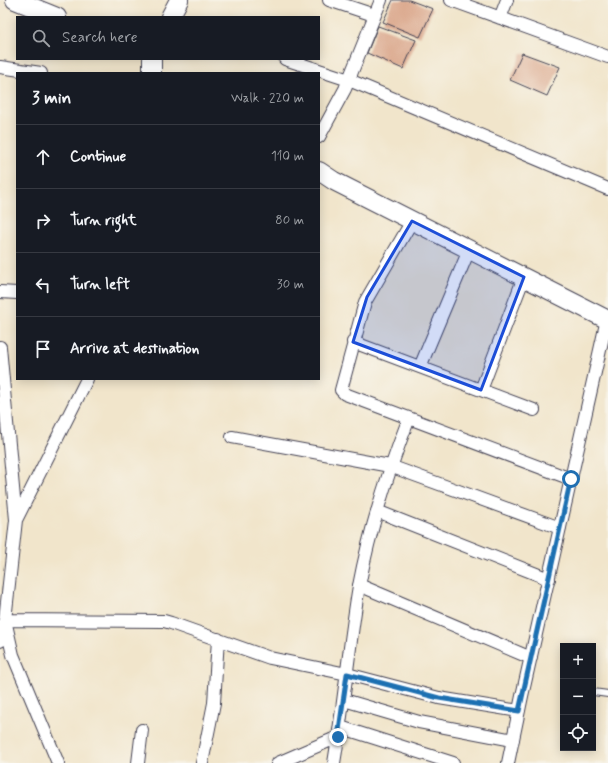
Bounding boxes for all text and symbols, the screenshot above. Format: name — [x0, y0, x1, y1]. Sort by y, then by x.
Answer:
search box — [16, 16, 320, 60]
icon: search — [30, 27, 52, 49]
text: Search here — [62, 28, 138, 48]
text: 3 min — [32, 87, 71, 109]
text: Walk · 220 m — [231, 90, 304, 107]
icon: ahead — [32, 146, 54, 168]
text: Continue — [70, 147, 126, 167]
text: 110 m — [271, 148, 304, 165]
icon: right — [32, 210, 54, 232]
text: Turn right — [70, 211, 137, 231]
text: 80 m — [275, 212, 304, 229]
icon: left — [32, 274, 54, 296]
text: Turn left — [70, 275, 130, 295]
text: 30 m — [277, 276, 304, 293]
icon: arrive — [32, 338, 54, 360]
text: Arrive at destination — [70, 339, 199, 359]
route start — [562, 470, 580, 488]
map controls — [560, 643, 596, 751]
button: + — [560, 643, 596, 679]
button: − — [560, 679, 596, 715]
button: locate — [560, 715, 596, 751]
route end — [329, 728, 347, 746]

